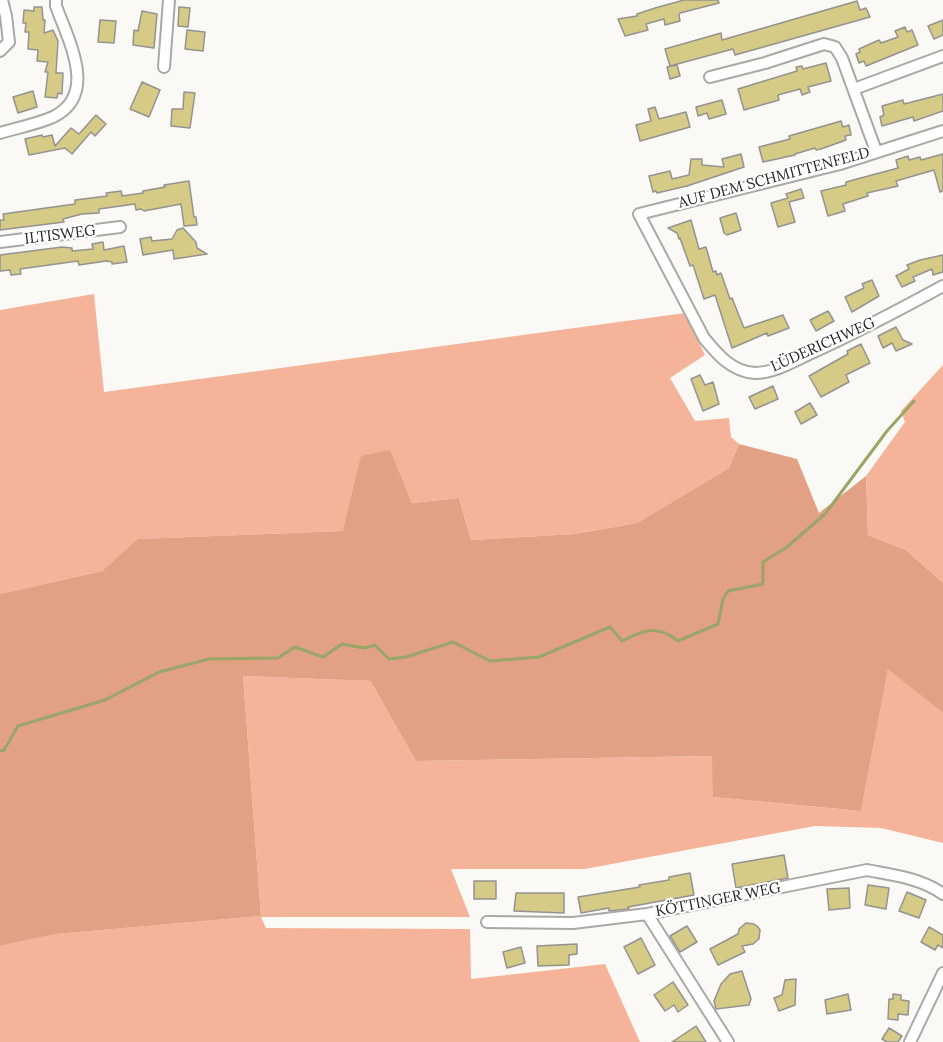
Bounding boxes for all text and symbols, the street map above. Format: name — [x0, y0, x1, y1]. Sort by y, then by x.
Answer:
street label: AUF DEM SCHMITTENFELD — [676, 144, 872, 212]
street label: ILTISWEG — [23, 222, 97, 248]
street label: LÜDERICHWEG — [768, 314, 878, 376]
street label: KÖTTINGER WEG — [654, 879, 782, 921]

